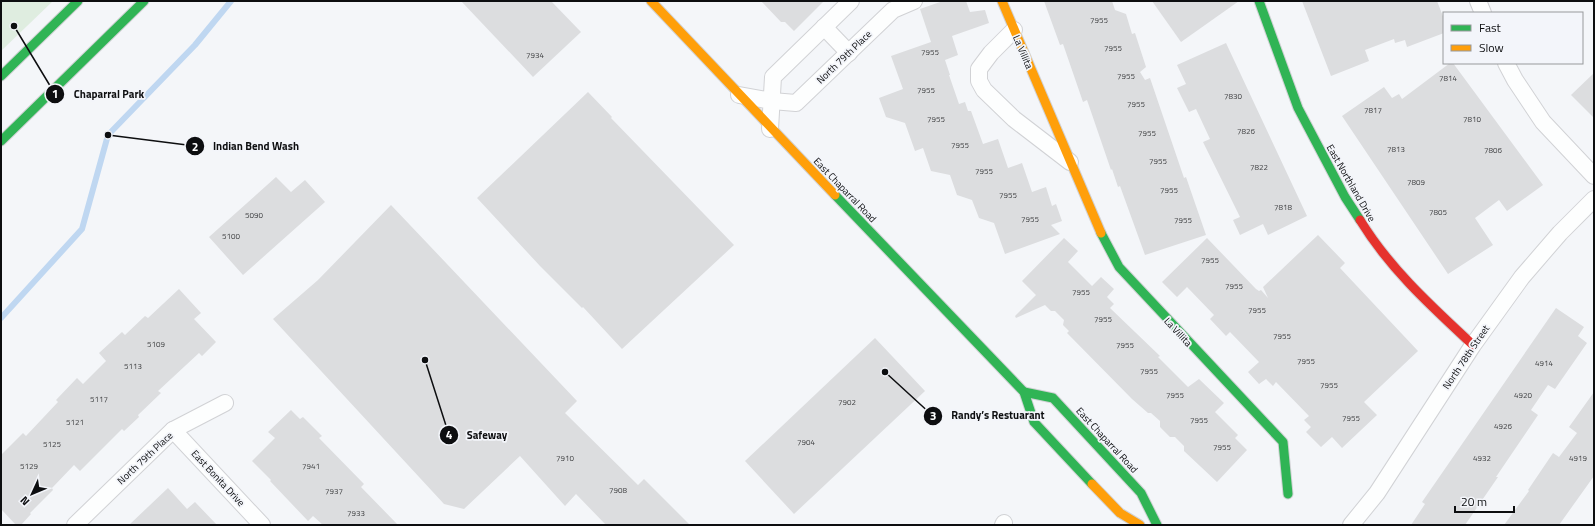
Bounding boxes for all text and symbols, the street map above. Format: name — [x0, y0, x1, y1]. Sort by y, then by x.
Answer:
legend — [1443, 12, 1583, 64]
house number: 7955 — [1090, 14, 1108, 26]
text: Fast — [1479, 18, 1502, 37]
street label: North 79th Place — [813, 27, 875, 87]
street label: La Villita — [1009, 33, 1037, 71]
text: Slow — [1479, 38, 1504, 57]
house number: 7955 — [1104, 42, 1122, 54]
house number: 7955 — [921, 46, 939, 58]
house number: 7934 — [526, 49, 544, 61]
house number: 7955 — [1117, 70, 1135, 82]
house number: 7814 — [1439, 72, 1457, 84]
callout: Chaparral Park — [45, 83, 152, 106]
text: 1 — [52, 84, 58, 103]
house number: 7955 — [917, 84, 935, 96]
text: Chaparral Park — [74, 86, 144, 102]
house number: 7830 — [1224, 90, 1242, 102]
house number: 7955 — [1127, 98, 1145, 110]
house number: 7817 — [1364, 104, 1382, 116]
house number: 7955 — [927, 113, 945, 125]
house number: 7810 — [1463, 113, 1481, 125]
house number: 7826 — [1237, 125, 1255, 137]
house number: 7955 — [1138, 127, 1156, 139]
callout: Indian Bend Wash — [185, 135, 307, 158]
text: 2 — [192, 137, 198, 156]
text: Indian Bend Wash — [213, 138, 299, 154]
house number: 7955 — [951, 139, 969, 151]
street label: East Northland Drive — [1323, 141, 1379, 225]
house number: 7813 — [1387, 143, 1405, 155]
house number: 7806 — [1484, 144, 1502, 156]
street label: East Chaparral Road — [810, 154, 880, 226]
house number: 7955 — [1149, 155, 1167, 167]
house number: 7822 — [1250, 161, 1268, 173]
house number: 7955 — [975, 165, 993, 177]
house number: 7809 — [1407, 176, 1425, 188]
house number: 7955 — [1160, 184, 1178, 196]
house number: 7955 — [999, 189, 1017, 201]
house number: 7818 — [1274, 201, 1292, 213]
house number: 7805 — [1429, 206, 1447, 218]
house number: 5090 — [245, 209, 263, 221]
house number: 7955 — [1021, 213, 1039, 225]
house number: 7955 — [1174, 214, 1192, 226]
house number: 5100 — [222, 230, 240, 242]
house number: 7955 — [1201, 254, 1219, 266]
house number: 7955 — [1225, 280, 1243, 292]
house number: 7955 — [1072, 286, 1090, 298]
house number: 7955 — [1248, 304, 1266, 316]
house number: 7955 — [1094, 313, 1112, 325]
street label: La Villita — [1160, 314, 1196, 350]
street label: North 78th Street — [1439, 321, 1493, 392]
house number: 7955 — [1273, 330, 1291, 342]
house number: 5109 — [147, 338, 165, 350]
house number: 7955 — [1116, 339, 1134, 351]
house number: 7955 — [1297, 355, 1315, 367]
house number: 4914 — [1535, 357, 1553, 369]
house number: 5113 — [124, 360, 142, 372]
house number: 7955 — [1140, 365, 1158, 377]
house number: 7955 — [1320, 379, 1338, 391]
house number: 7955 — [1166, 389, 1184, 401]
house number: 4920 — [1514, 389, 1532, 401]
house number: 5117 — [90, 393, 108, 405]
house number: 7902 — [838, 396, 856, 408]
callout: Randy’s Restuarant — [923, 404, 1052, 427]
street label: East Chaparral Road — [1072, 404, 1142, 476]
text: 3 — [930, 406, 936, 425]
text: Randy’s Restuarant — [951, 407, 1045, 423]
house number: 7955 — [1342, 412, 1360, 424]
house number: 7955 — [1190, 414, 1208, 426]
house number: 5121 — [66, 416, 84, 428]
house number: 4926 — [1494, 420, 1512, 432]
callout: Safeway — [439, 423, 515, 446]
text: 4 — [446, 425, 453, 444]
text: Safeway — [467, 427, 508, 443]
street label: North 79th Place — [114, 428, 176, 488]
house number: 7904 — [797, 436, 815, 448]
house number: 5125 — [43, 438, 61, 450]
house number: 7955 — [1213, 441, 1231, 453]
street label: East Bonita Drive — [188, 446, 248, 510]
house number: 7910 — [556, 452, 574, 464]
house number: 4932 — [1473, 452, 1491, 464]
house number: 4919 — [1569, 452, 1587, 464]
house number: 5129 — [20, 460, 38, 472]
house number: 7941 — [302, 460, 320, 472]
north arrow — [12, 474, 52, 514]
house number: 7908 — [609, 484, 627, 496]
house number: 7937 — [325, 485, 343, 497]
scale bar — [1455, 488, 1514, 514]
text: 20 m — [1461, 492, 1487, 511]
text: N — [16, 493, 33, 509]
house number: 7933 — [347, 507, 365, 519]

